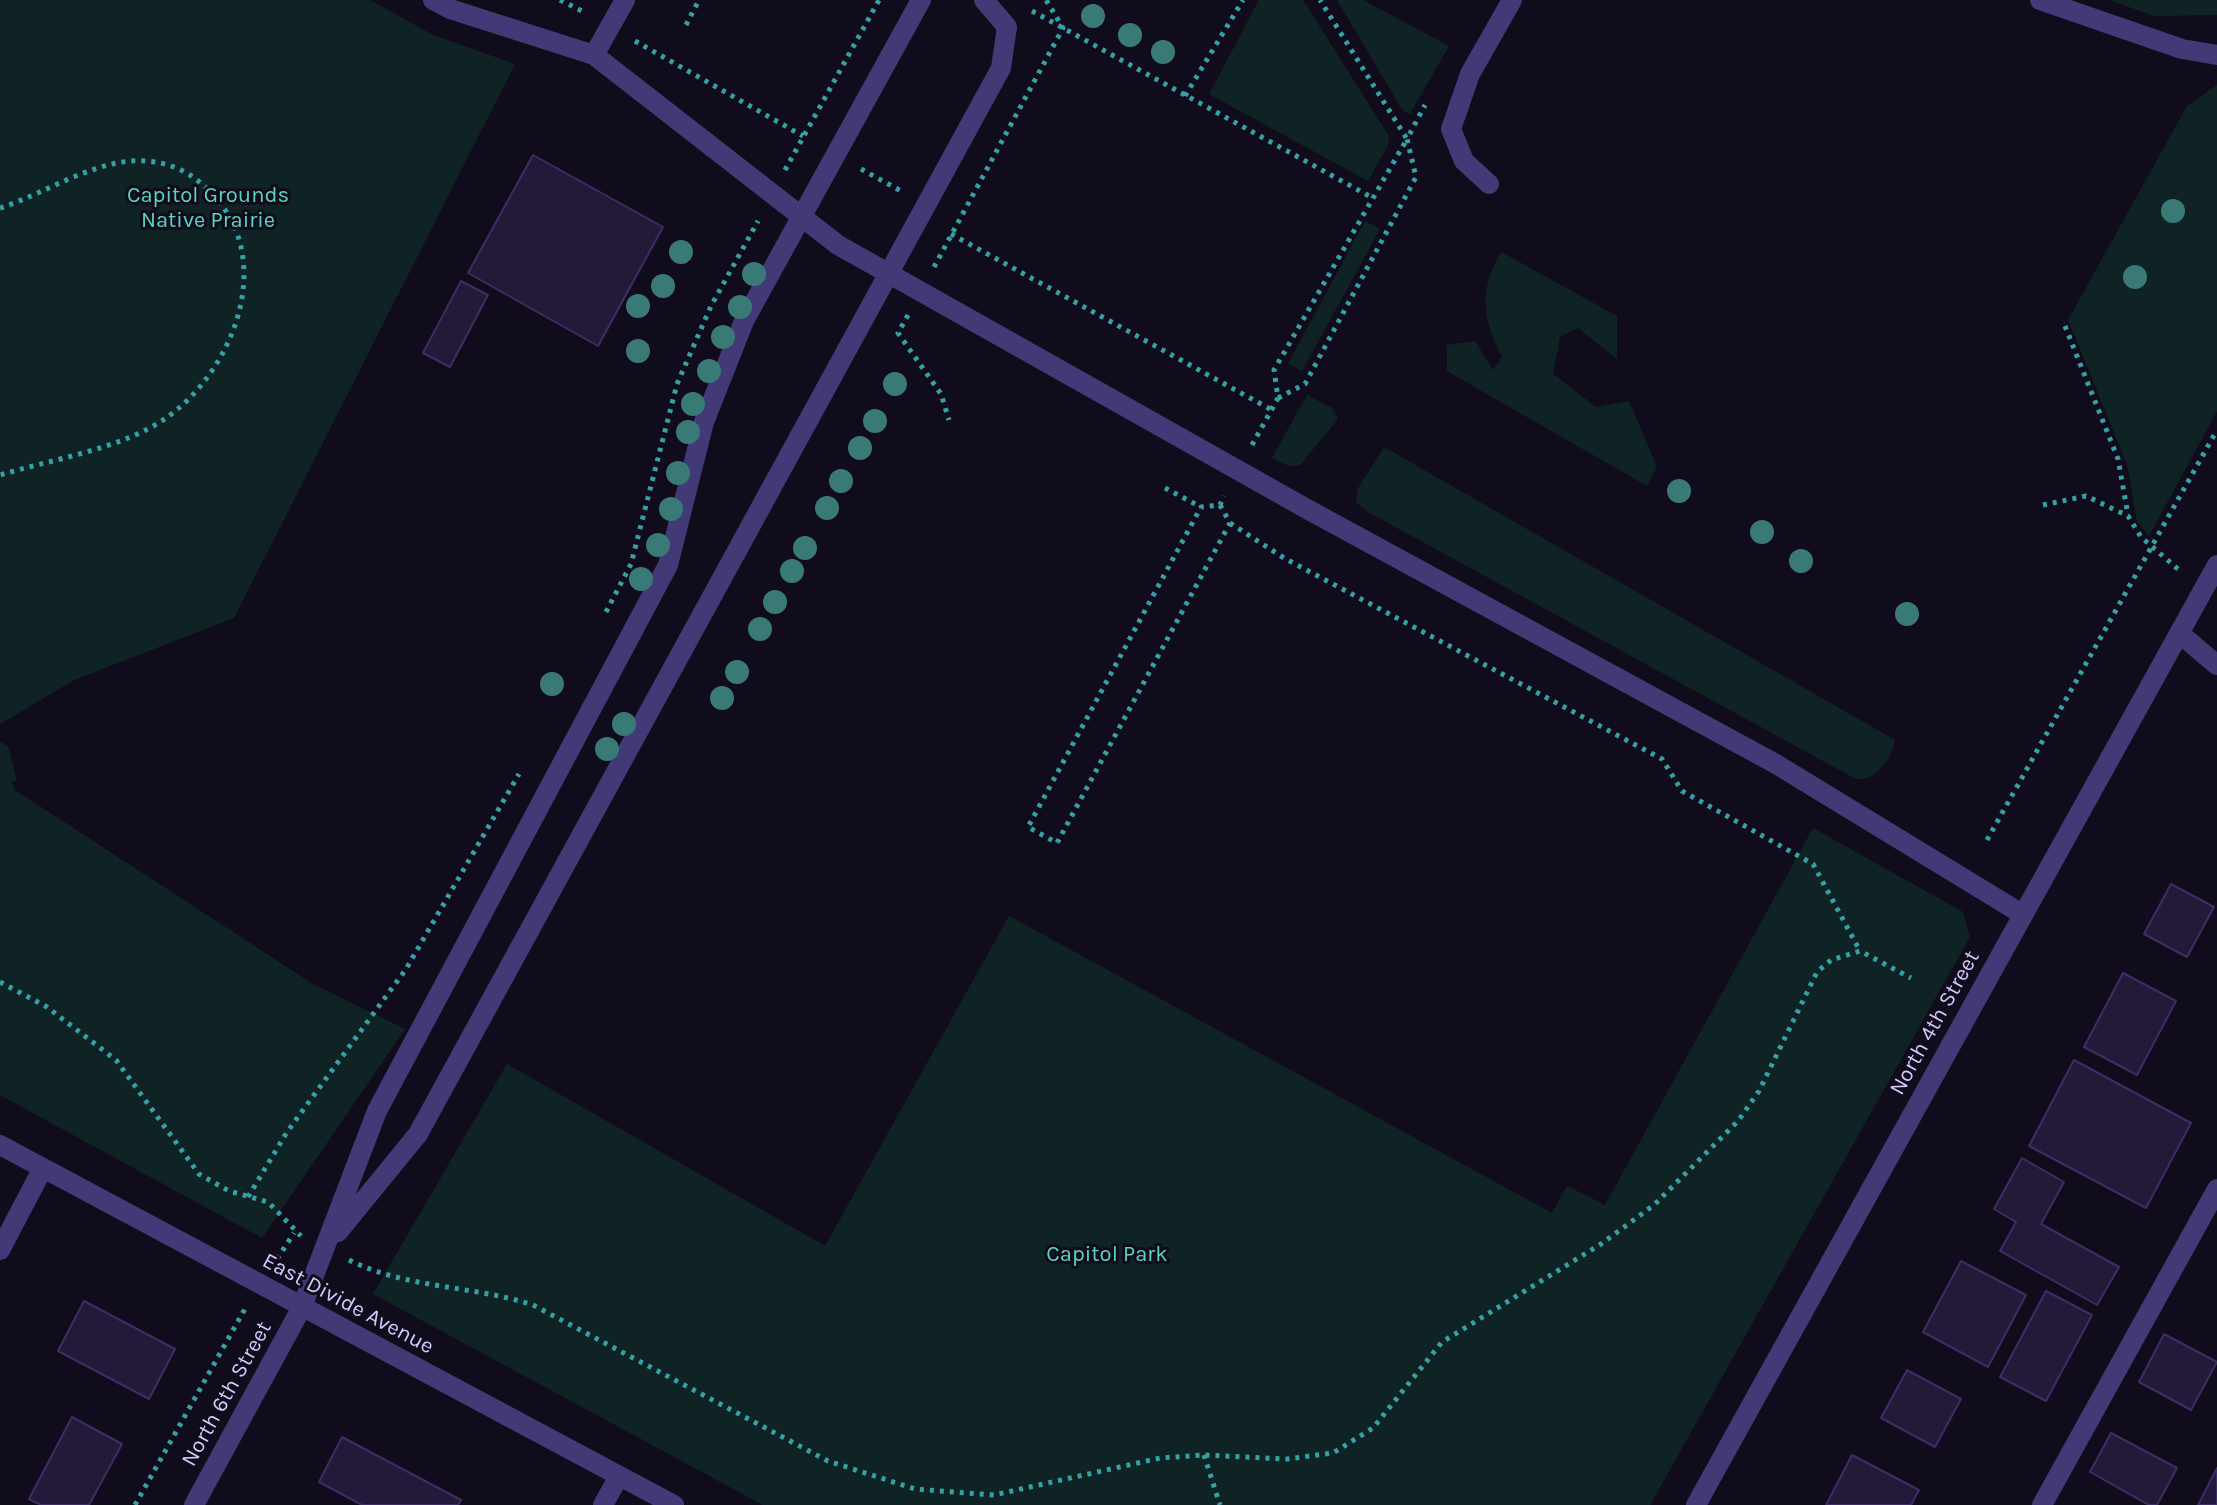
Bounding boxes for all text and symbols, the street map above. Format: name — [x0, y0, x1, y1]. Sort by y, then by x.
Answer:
park label: Capitol Grounds Native Prairie — [127, 183, 289, 234]
street label: North 4th Street — [1884, 946, 1986, 1100]
park label: Capitol Park — [1046, 1242, 1168, 1268]
street label: East Divide Avenue — [258, 1248, 438, 1360]
street label: North 6th Street — [176, 1317, 278, 1471]

